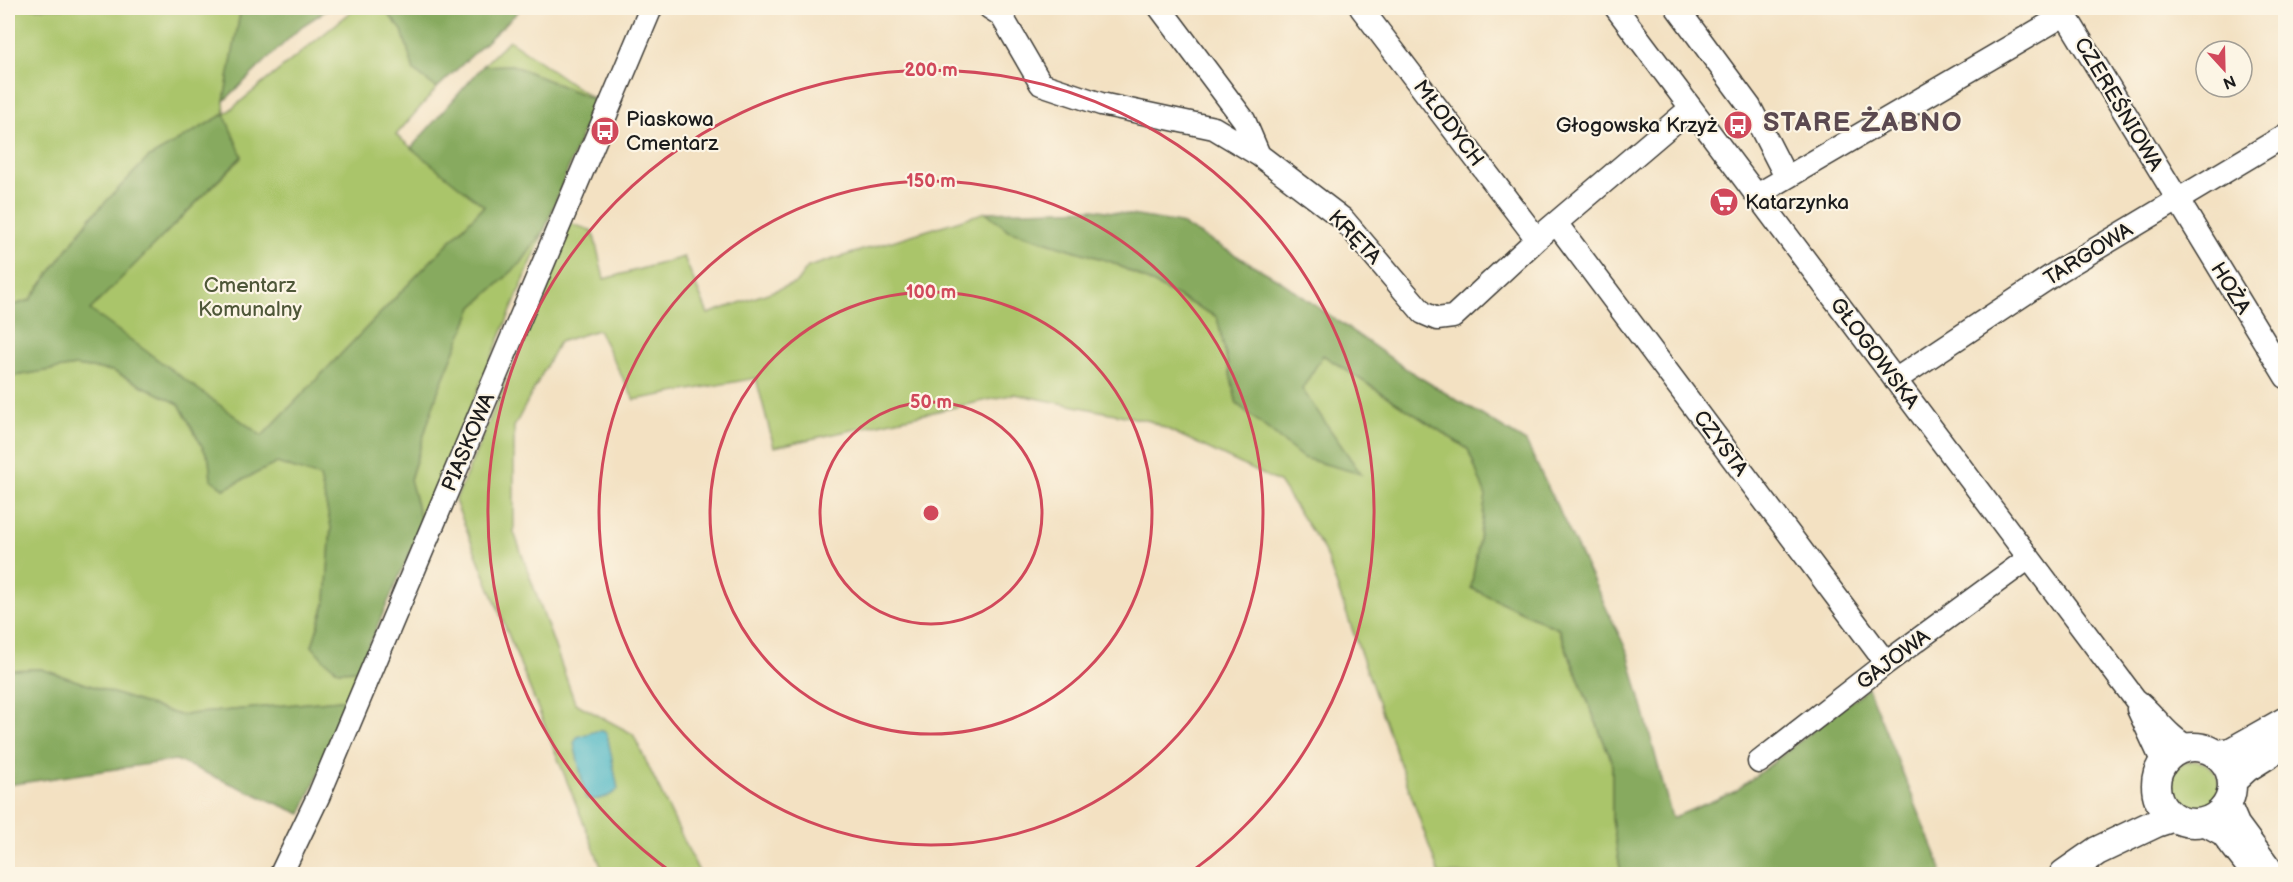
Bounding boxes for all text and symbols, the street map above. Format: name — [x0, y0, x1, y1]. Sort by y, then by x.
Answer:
street label: CZEREŚNIOWA — [2069, 33, 2168, 176]
north arrow — [2194, 39, 2254, 99]
text: 200 m — [904, 60, 958, 81]
text: N — [2220, 70, 2238, 93]
street label: MŁODYCH — [1408, 75, 1489, 171]
district label: STARE ŻABNO — [1763, 105, 1963, 139]
place label: Piaskowa Cmentarz — [626, 107, 719, 156]
bus stop icon: Głogowska Krzyż — [1722, 109, 1754, 141]
place label: Głogowska Krzyż — [1556, 113, 1718, 138]
bus stop icon: Piaskowa Cmentarz — [589, 115, 621, 147]
text: 150 m — [906, 171, 956, 192]
supermarket icon: Katarzynka — [1708, 186, 1740, 218]
place label: Katarzynka — [1745, 190, 1849, 215]
street label: KRĘTA — [1323, 205, 1387, 270]
street label: TARGOWA — [2039, 217, 2137, 291]
street label: HOŻA — [2205, 258, 2256, 319]
park label: Cmentarz Komunalny — [198, 273, 302, 322]
text: 100 m — [906, 282, 956, 303]
street label: GŁOGOWSKA — [1825, 293, 1925, 414]
street label: PIASKOWA — [437, 389, 500, 495]
text: 50 m — [910, 392, 952, 413]
street label: CZYSTA — [1688, 406, 1753, 481]
centre of rings — [921, 503, 941, 523]
street label: GAJOWA — [1852, 624, 1935, 695]

